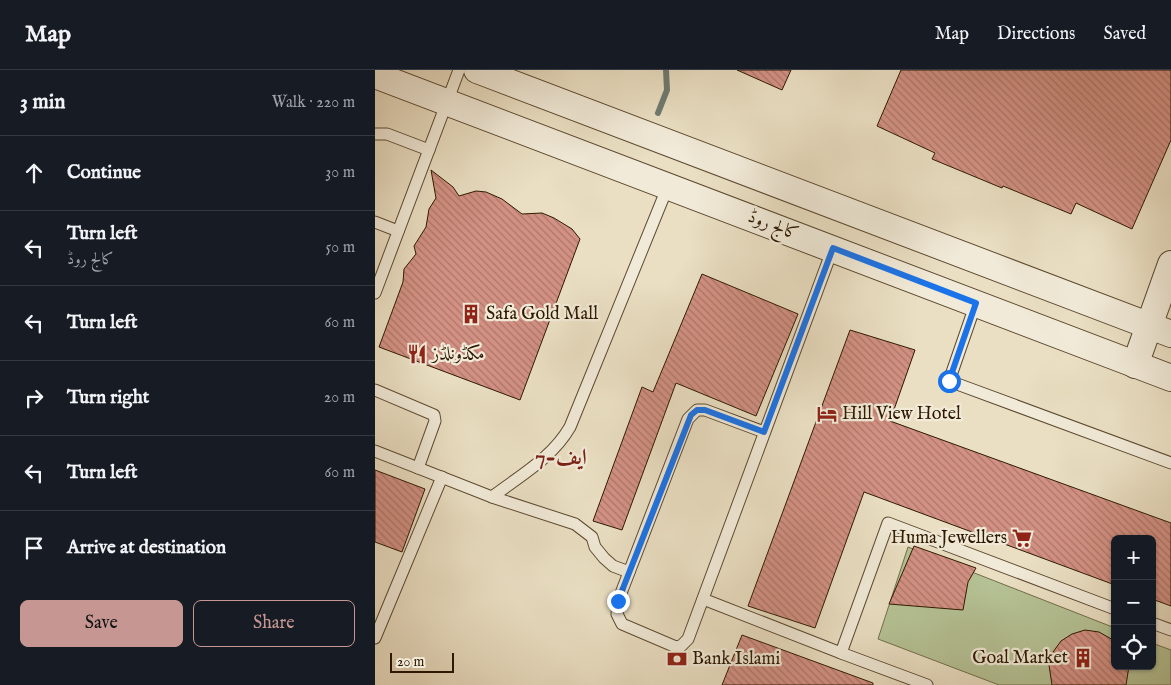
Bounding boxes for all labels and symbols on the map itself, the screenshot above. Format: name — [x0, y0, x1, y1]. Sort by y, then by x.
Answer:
street label: کالج روڈ — [743, 206, 802, 249]
building icon: Safa Gold Mall — [460, 303, 482, 325]
place label: Safa Gold Mall — [486, 303, 598, 326]
restaurant icon: مکڈونلڈز — [406, 343, 428, 365]
place label: مکڈونلڈز — [430, 343, 485, 366]
route start — [938, 370, 961, 393]
hotel icon: Hill View Hotel — [816, 403, 838, 425]
place label: Hill View Hotel — [842, 403, 961, 426]
district label: ایف-7 — [535, 444, 587, 472]
place label: Huma Jewellers — [891, 527, 1007, 550]
supermarket icon: Huma Jewellers — [1011, 527, 1033, 549]
route end — [607, 590, 630, 613]
place label: Goal Market — [972, 647, 1068, 670]
building icon: Goal Market — [1072, 647, 1094, 669]
bank icon: Bank Islami — [666, 648, 688, 670]
place label: Bank Islami — [692, 648, 781, 671]
scale bar — [390, 650, 454, 673]

